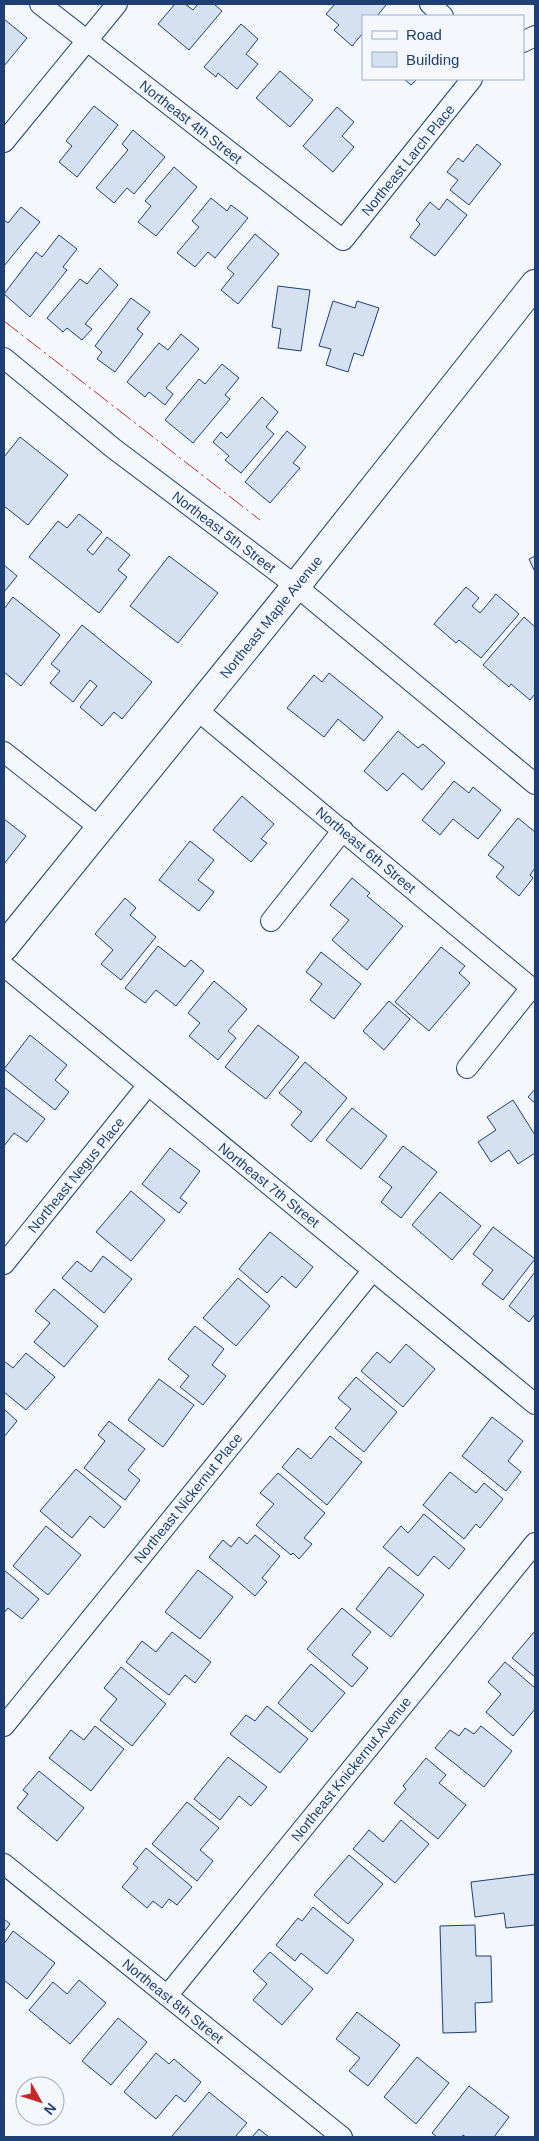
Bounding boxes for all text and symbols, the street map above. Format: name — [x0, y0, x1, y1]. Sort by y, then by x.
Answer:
legend — [362, 15, 524, 80]
text: Road — [406, 26, 442, 43]
text: Building — [406, 51, 459, 68]
street label: Northeast 4th Street — [137, 77, 245, 167]
street label: Northeast Larch Place — [358, 101, 458, 219]
street label: Northeast 5th Street — [169, 488, 279, 576]
street label: Northeast Maple Avenue — [217, 552, 326, 682]
street label: Northeast 6th Street — [313, 804, 419, 896]
street label: Northeast Negus Place — [24, 1114, 128, 1236]
street label: Northeast 7th Street — [215, 1139, 323, 1231]
street label: Northeast Nickernut Place — [131, 1430, 246, 1566]
street label: Northeast Knickernut Avenue — [288, 1693, 414, 1844]
street label: Northeast 8th Street — [119, 1955, 227, 2047]
north arrow — [15, 2076, 65, 2126]
text: N — [41, 2100, 60, 2118]

